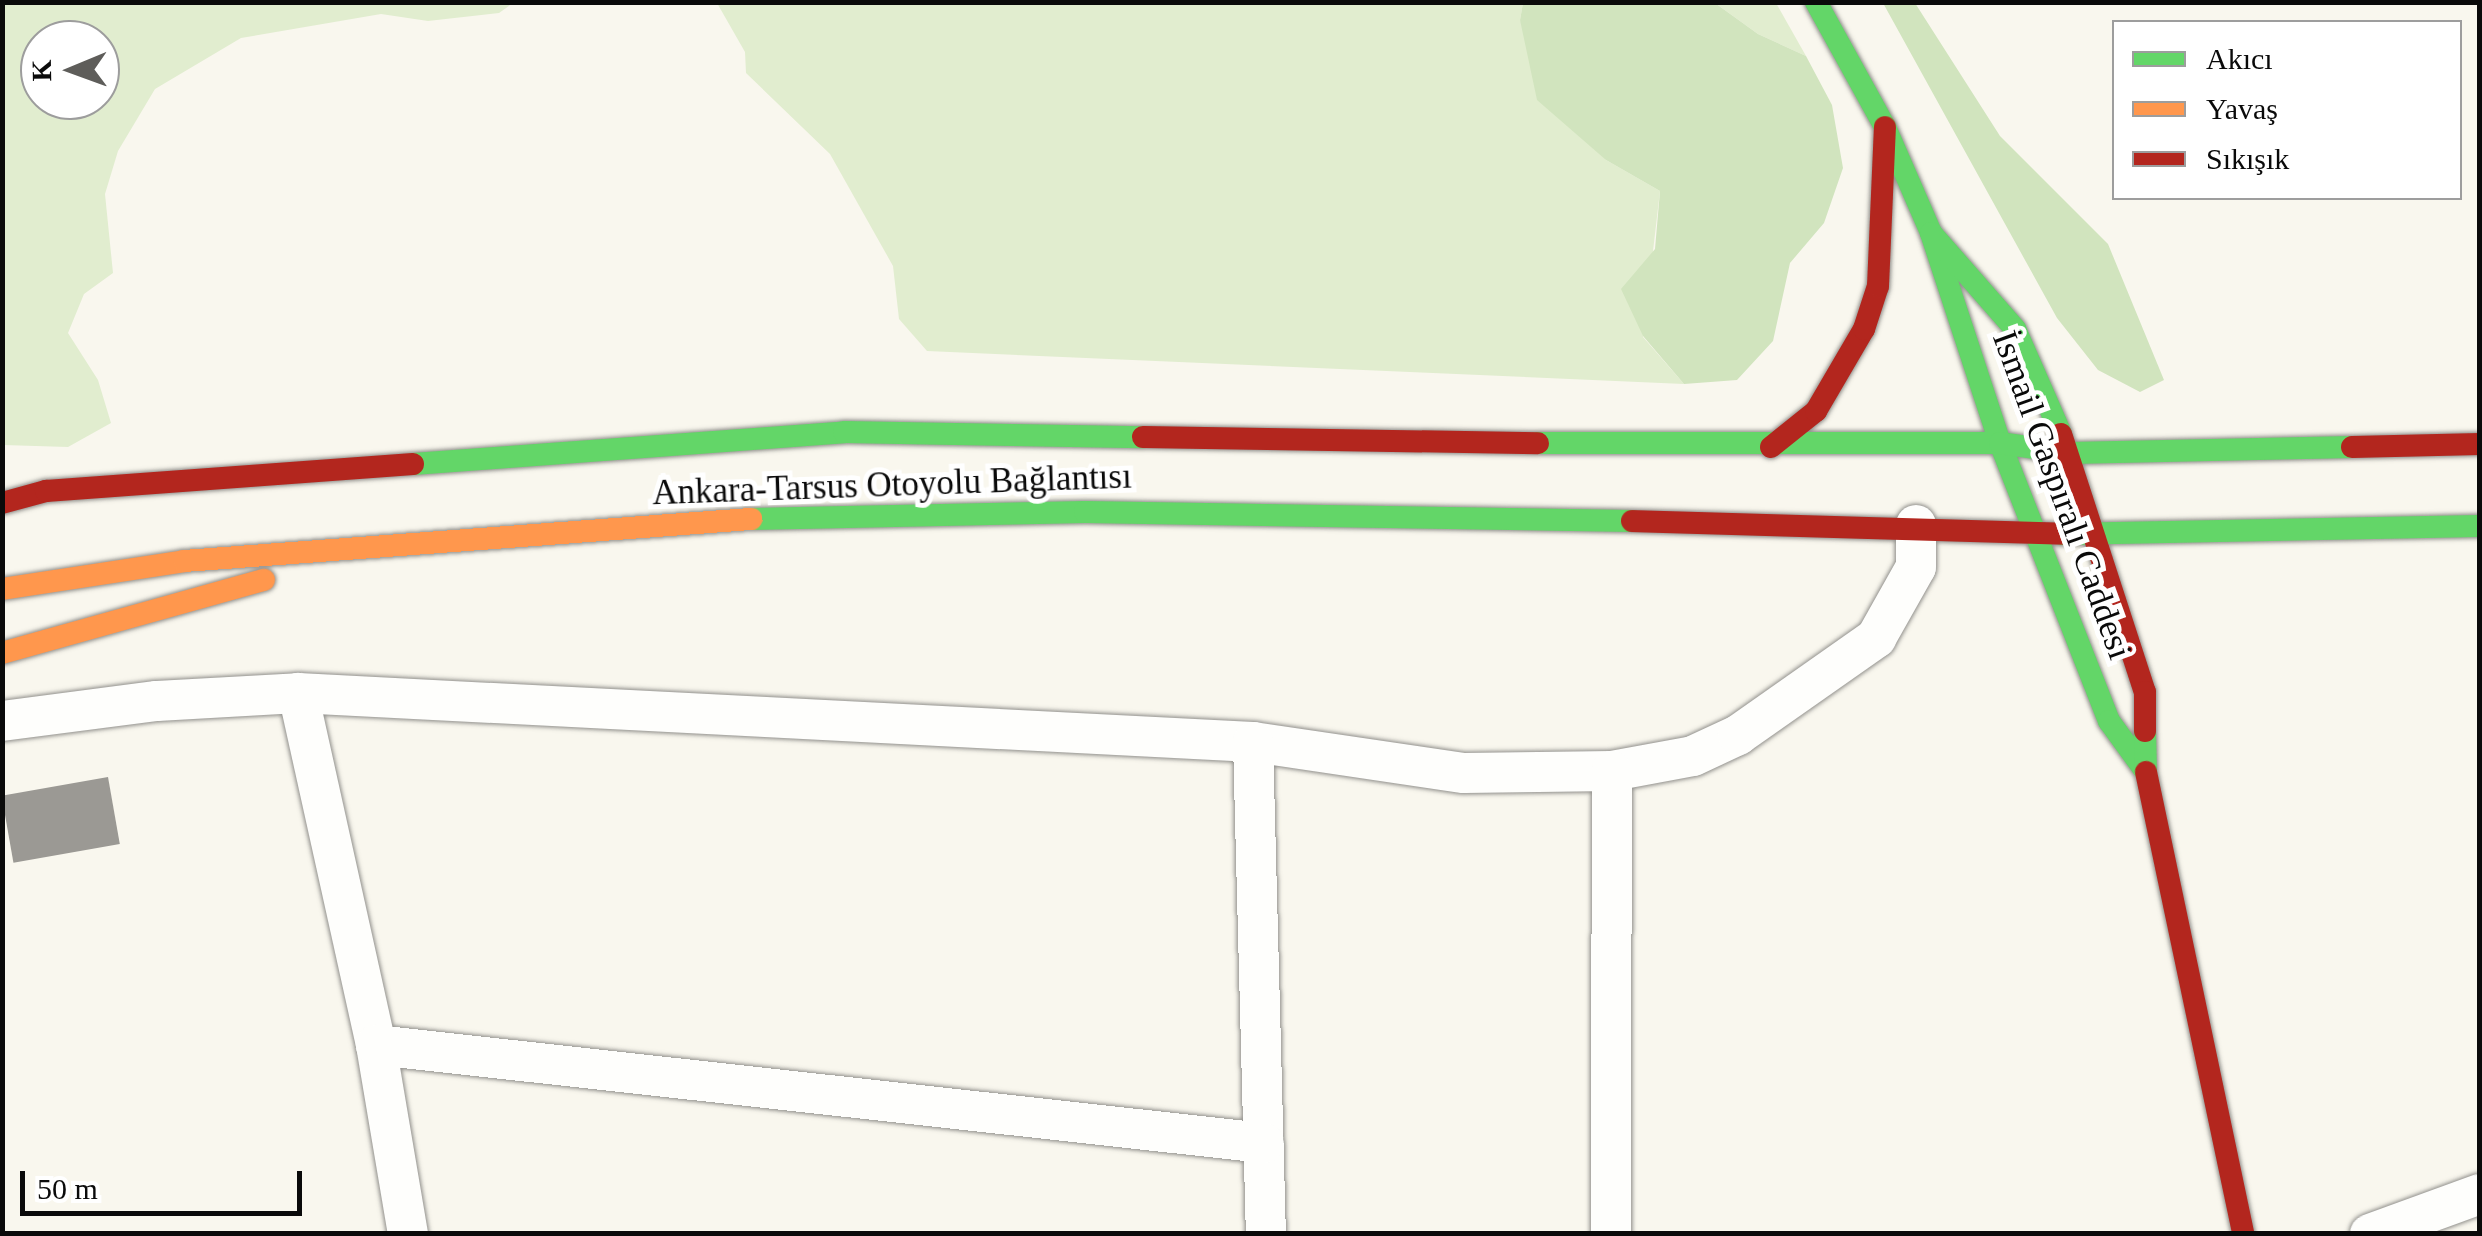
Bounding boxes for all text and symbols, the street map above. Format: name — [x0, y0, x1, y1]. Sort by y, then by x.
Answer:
north arrow — [20, 20, 120, 120]
legend — [2112, 20, 2462, 200]
text: Akıcı — [2206, 42, 2273, 75]
text: K — [26, 59, 57, 82]
text: Yavaş — [2206, 92, 2278, 125]
text: Sıkışık — [2206, 142, 2289, 175]
street label: İsmail Gaspıralı Caddesi — [1983, 325, 2141, 665]
street label: Ankara-Tarsus Otoyolu Bağlantısı — [652, 456, 1132, 514]
scale bar — [25, 1151, 308, 1213]
text: 50 m — [37, 1172, 98, 1205]

